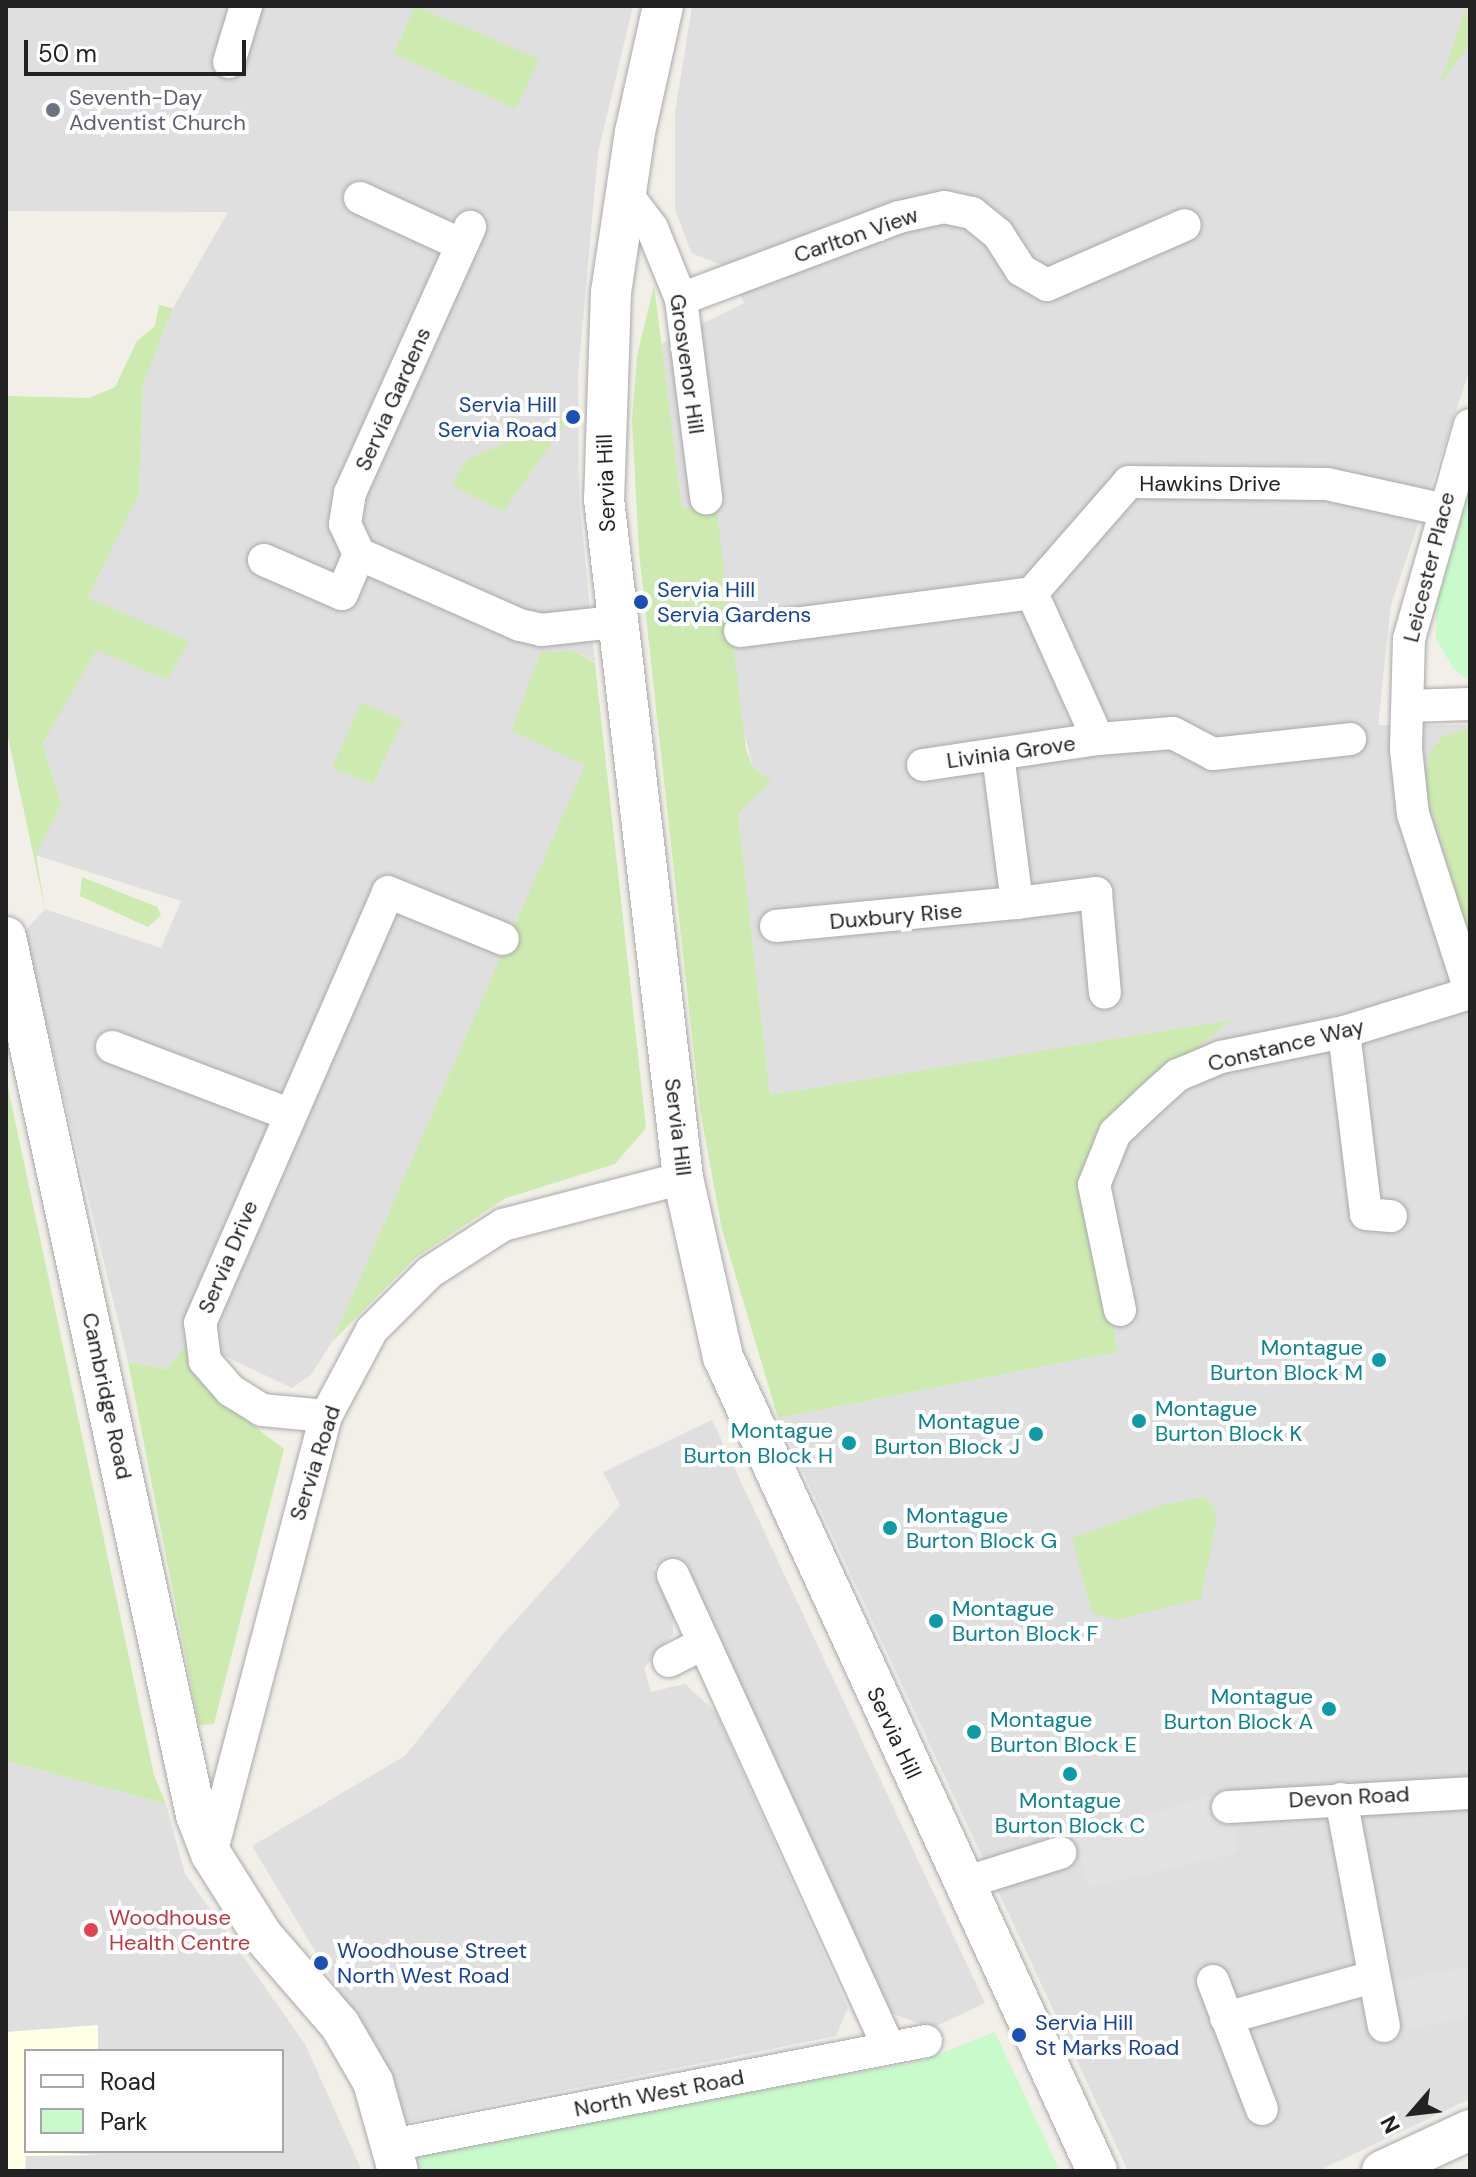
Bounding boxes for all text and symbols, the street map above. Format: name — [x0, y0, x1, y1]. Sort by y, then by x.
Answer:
scale bar — [28, 24, 250, 74]
text: 50 m — [38, 38, 97, 69]
place label: Seventh-Day Adventist Church — [69, 84, 246, 136]
marker: Seventh-Day Adventist Church — [44, 101, 62, 119]
street label: Carlton View — [790, 201, 922, 269]
street label: Grosvenor Hill — [664, 292, 710, 436]
street label: Servia Gardens — [350, 323, 436, 475]
place label: Servia Hill Servia Road — [438, 391, 557, 442]
marker: Servia Hill Servia Road — [564, 408, 582, 426]
street label: Servia Hill — [591, 433, 621, 533]
street label: Hawkins Drive — [1139, 471, 1281, 497]
street label: Leicester Place — [1398, 489, 1460, 645]
place label: Servia Hill Servia Gardens — [657, 576, 811, 628]
marker: Servia Hill Servia Gardens — [632, 593, 650, 611]
street label: Livinia Grove — [945, 730, 1077, 774]
street label: Duxbury Rise — [829, 897, 963, 935]
street label: Constance Way — [1205, 1013, 1367, 1077]
street label: Servia Hill — [659, 1077, 697, 1177]
street label: Servia Drive — [192, 1197, 264, 1317]
street label: Cambridge Road — [76, 1310, 138, 1482]
place label: Montague Burton Block M — [1210, 1334, 1363, 1386]
marker: Montague Burton Block M — [1370, 1351, 1388, 1369]
place label: Montague Burton Block K — [1155, 1395, 1302, 1446]
street label: Servia Road — [284, 1402, 346, 1524]
place label: Montague Burton Block J — [874, 1408, 1020, 1460]
marker: Montague Burton Block K — [1130, 1412, 1148, 1430]
place label: Montague Burton Block H — [683, 1417, 833, 1468]
marker: Montague Burton Block J — [1027, 1425, 1045, 1443]
marker: Montague Burton Block H — [840, 1434, 858, 1452]
place label: Montague Burton Block G — [906, 1502, 1057, 1554]
marker: Montague Burton Block G — [881, 1519, 899, 1537]
place label: Montague Burton Block F — [952, 1595, 1098, 1646]
marker: Montague Burton Block F — [927, 1612, 945, 1630]
street label: Servia Hill — [861, 1683, 927, 1783]
place label: Montague Burton Block A — [1164, 1683, 1313, 1734]
marker: Montague Burton Block A — [1320, 1700, 1338, 1718]
place label: Montague Burton Block E — [990, 1706, 1137, 1758]
marker: Montague Burton Block E — [965, 1723, 983, 1741]
marker: Montague Burton Block C — [1061, 1765, 1079, 1783]
street label: Devon Road — [1288, 1781, 1410, 1813]
place label: Montague Burton Block C — [995, 1787, 1145, 1838]
place label: Woodhouse Health Centre — [109, 1904, 250, 1956]
marker: Woodhouse Health Centre — [80, 1919, 102, 1941]
place label: Woodhouse Street North West Road — [337, 1937, 527, 1988]
marker: Woodhouse Street North West Road — [312, 1954, 330, 1972]
place label: Servia Hill St Marks Road — [1035, 2009, 1179, 2060]
marker: Servia Hill St Marks Road — [1010, 2026, 1028, 2044]
legend — [24, 2049, 284, 2153]
street label: North West Road — [572, 2064, 746, 2122]
text: Road — [100, 2066, 156, 2097]
north arrow — [1372, 2073, 1452, 2153]
text: Park — [100, 2106, 147, 2137]
text: N — [1374, 2111, 1407, 2138]

